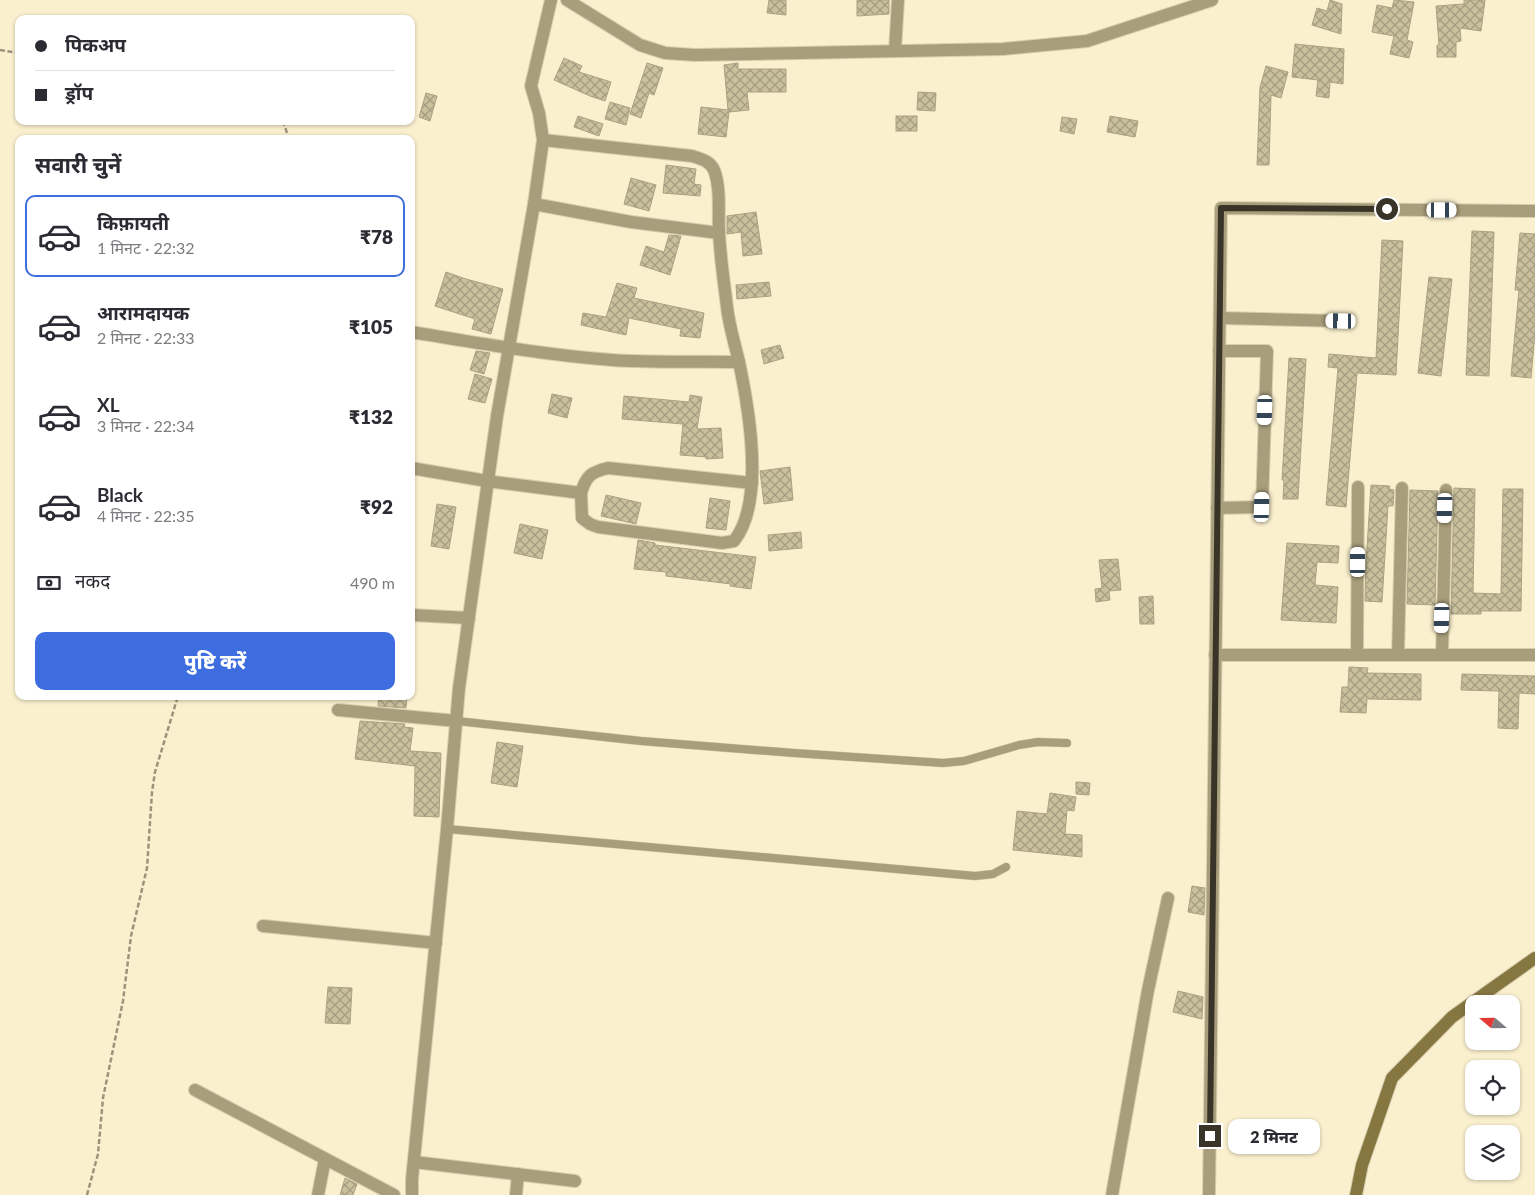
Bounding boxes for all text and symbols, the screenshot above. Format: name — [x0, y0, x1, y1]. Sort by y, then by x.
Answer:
text: पिकअप — [65, 33, 126, 56]
text: ड्रॉप — [65, 81, 93, 104]
text: सवारी चुनें — [35, 151, 121, 178]
route start — [1376, 198, 1398, 220]
car — [1427, 203, 1457, 218]
text: किफ़ायती — [97, 211, 169, 234]
icon: car — [37, 214, 82, 259]
text: ₹78 — [360, 225, 393, 248]
text: 1 मिनट · 22:32 — [97, 238, 195, 257]
text: आरामदायक — [97, 301, 189, 324]
icon: car — [37, 304, 82, 349]
car — [1325, 313, 1356, 329]
text: ₹105 — [349, 315, 393, 338]
text: 2 मिनट · 22:33 — [97, 328, 195, 347]
text: XL — [97, 393, 120, 416]
icon: car — [37, 394, 82, 439]
car — [1256, 395, 1273, 425]
text: ₹132 — [349, 405, 393, 428]
text: 3 मिनट · 22:34 — [97, 416, 195, 435]
text: Black — [97, 483, 143, 506]
icon: car — [37, 484, 82, 529]
car — [1253, 492, 1270, 522]
car — [1436, 493, 1453, 523]
text: ₹92 — [360, 495, 393, 518]
text: 4 मिनट · 22:35 — [97, 506, 195, 525]
car — [1350, 547, 1365, 577]
icon: cash — [35, 569, 63, 597]
text: नकद — [75, 569, 110, 592]
text: 490 m — [350, 573, 395, 592]
car — [1433, 603, 1450, 633]
button: पुष्टि करें — [35, 632, 395, 690]
north arrow — [1465, 995, 1520, 1050]
map controls — [1465, 995, 1520, 1180]
button: locate — [1465, 1060, 1520, 1115]
callout: 2 मिनट — [1228, 1118, 1320, 1154]
route end — [1199, 1125, 1221, 1147]
button: layers — [1465, 1125, 1520, 1180]
text: 2 मिनट — [1250, 1127, 1298, 1146]

